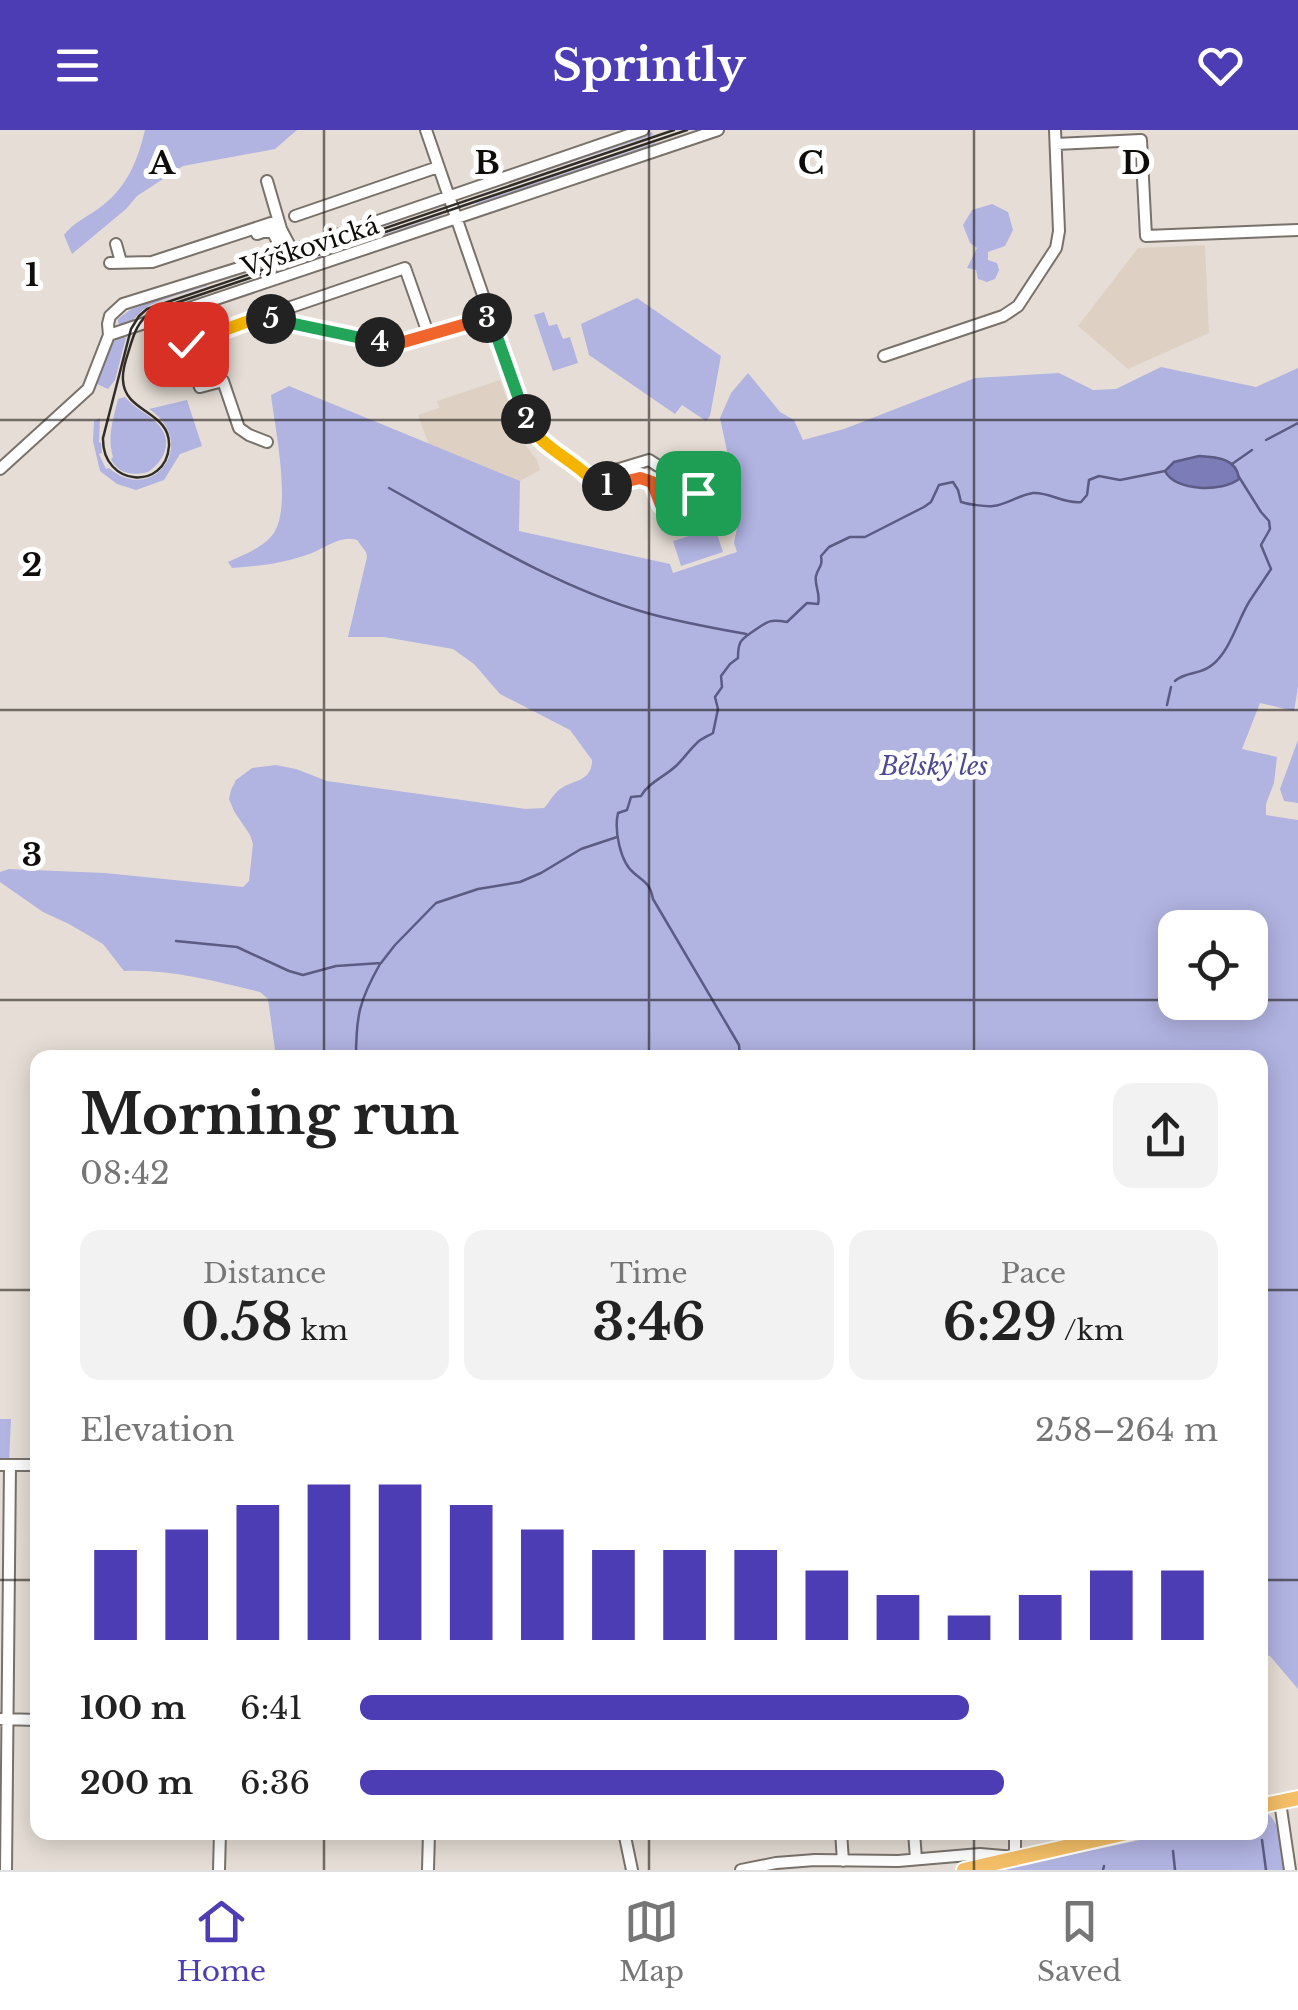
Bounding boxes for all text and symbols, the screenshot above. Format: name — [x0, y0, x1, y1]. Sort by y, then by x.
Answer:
text: Sprintly — [552, 37, 746, 93]
icon: menu — [50, 38, 105, 93]
icon: heart — [1193, 38, 1248, 93]
text: A — [148, 143, 176, 183]
text: B — [474, 143, 500, 183]
text: C — [798, 143, 824, 183]
text: D — [1121, 143, 1151, 183]
street label: Výškovická — [237, 210, 383, 284]
text: 1 — [25, 255, 39, 295]
pin: 3 — [462, 293, 512, 343]
pin: 5 — [246, 294, 296, 344]
text: 3 — [478, 300, 496, 335]
text: 5 — [263, 301, 279, 336]
pin — [144, 302, 229, 387]
icon: check — [159, 317, 214, 372]
pin: 4 — [355, 317, 405, 367]
text: 4 — [371, 324, 389, 359]
pin: 2 — [501, 394, 551, 444]
text: 2 — [517, 401, 535, 436]
pin — [656, 451, 741, 536]
pin: 1 — [582, 461, 632, 511]
icon: arrive — [671, 466, 726, 521]
text: 1 — [601, 468, 613, 503]
text: 2 — [22, 545, 42, 585]
park label: Bělský les — [879, 751, 988, 782]
text: 3 — [22, 835, 42, 875]
map controls — [1158, 910, 1268, 1020]
button: locate — [1158, 910, 1268, 1020]
text: Morning run — [80, 1081, 459, 1149]
button: share — [1113, 1083, 1218, 1188]
text: 08:42 — [80, 1153, 170, 1193]
text: Distance — [203, 1256, 326, 1291]
text: Time — [610, 1256, 688, 1291]
text: Pace — [1001, 1256, 1066, 1291]
text: 0.58 — [181, 1291, 293, 1354]
text: 3:46 — [593, 1291, 705, 1354]
text: 6:29 — [943, 1291, 1057, 1354]
text: km — [293, 1313, 348, 1348]
text: /km — [1057, 1313, 1124, 1348]
text: Elevation — [80, 1410, 234, 1450]
text: 258–264 m — [1035, 1410, 1218, 1450]
text: 100 m — [80, 1688, 186, 1728]
text: 6:41 — [240, 1688, 303, 1728]
text: 200 m — [80, 1763, 193, 1803]
text: 6:36 — [240, 1763, 310, 1803]
tab: Home — [176, 1894, 266, 1989]
tab: Map — [619, 1894, 684, 1989]
tab: Saved — [1037, 1894, 1121, 1989]

